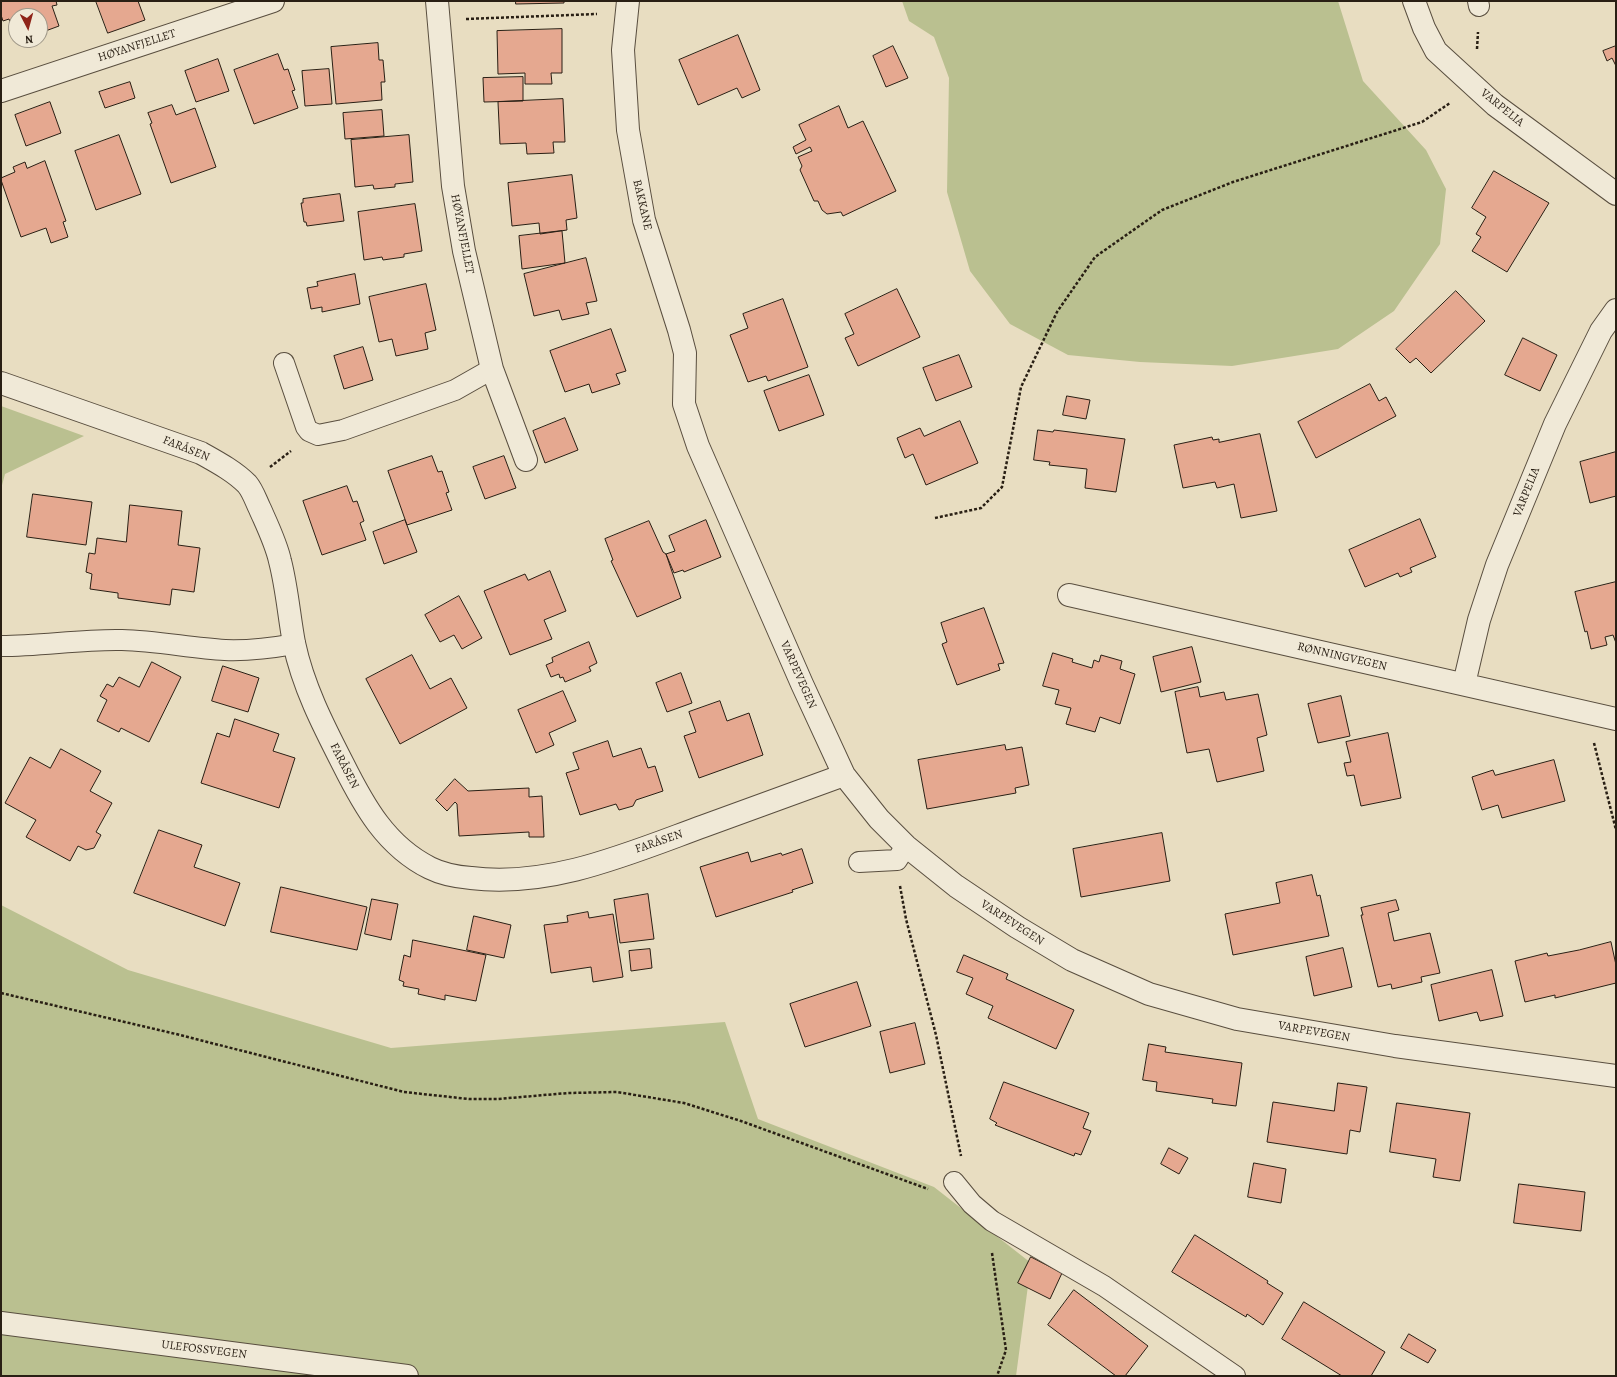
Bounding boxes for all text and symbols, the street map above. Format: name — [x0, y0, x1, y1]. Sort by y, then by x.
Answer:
north arrow — [8, 8, 48, 48]
street label: HØYANFJELLET — [96, 27, 178, 65]
text: N — [24, 32, 34, 47]
street label: VARPELIA — [1477, 86, 1527, 130]
street label: BAKKANE — [629, 178, 655, 232]
street label: HØYANFJELLET — [447, 193, 477, 275]
street label: FARÅSEN — [160, 433, 212, 465]
street label: VARPELIA — [1511, 465, 1543, 519]
street label: VARPEVEGEN — [777, 639, 819, 711]
street label: RØNNINGVEGEN — [1296, 640, 1388, 674]
street label: FARÅSEN — [326, 741, 362, 791]
street label: FARÅSEN — [633, 827, 685, 857]
street label: VARPEVEGEN — [978, 897, 1046, 949]
street label: VARPEVEGEN — [1277, 1019, 1351, 1045]
street label: ULEFOSSVEGEN — [160, 1338, 248, 1362]

